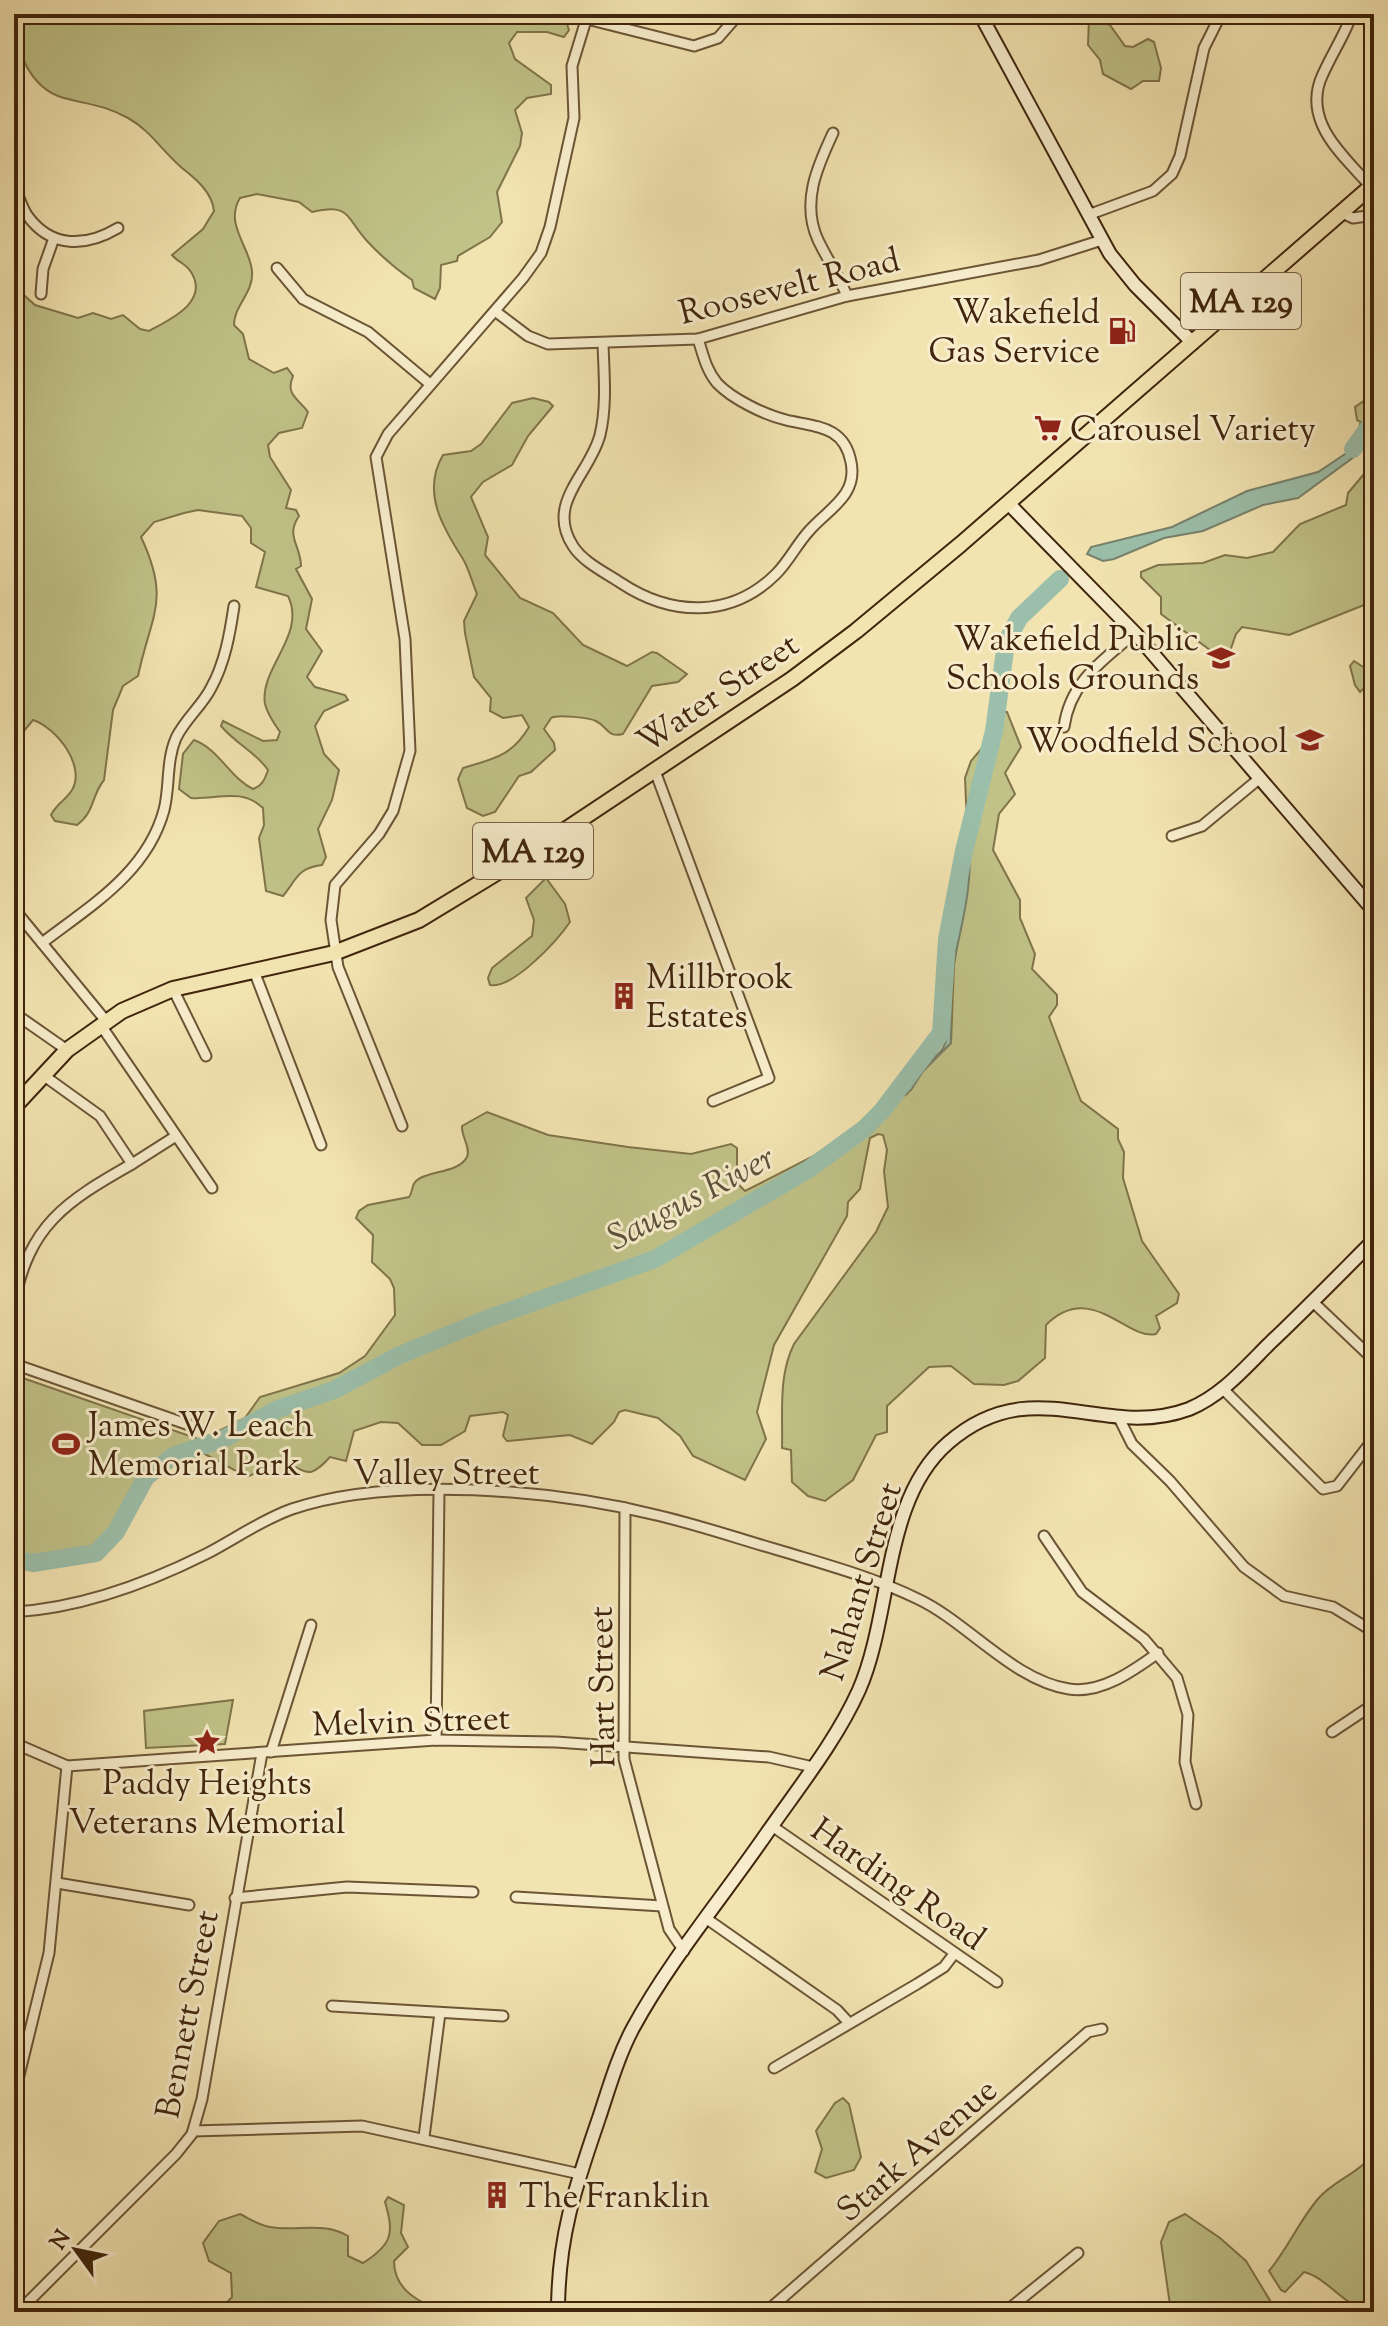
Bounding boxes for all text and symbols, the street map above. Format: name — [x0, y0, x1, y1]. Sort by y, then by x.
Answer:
street label: Roosevelt Road — [674, 237, 906, 340]
road number: MA 129 — [1181, 273, 1301, 329]
place label: Wakefield Gas Service — [929, 290, 1100, 378]
fuel station icon: Wakefield Gas Service — [1107, 316, 1137, 346]
place label: Carousel Variety — [1070, 407, 1316, 456]
supermarket icon: Carousel Variety — [1033, 413, 1063, 443]
place label: Wakefield Public Schools Grounds — [946, 617, 1199, 705]
street label: Water Street — [628, 622, 810, 767]
school or university icon: Wakefield Public Schools Grounds — [1206, 643, 1236, 673]
place label: Woodfield School — [1026, 719, 1288, 768]
school or university icon: Woodfield School — [1295, 725, 1325, 755]
road number: MA 129 — [473, 823, 593, 879]
place label: Millbrook Estates — [646, 955, 793, 1043]
building icon: Millbrook Estates — [609, 981, 639, 1011]
water label: Saugus River — [599, 1133, 785, 1266]
place label: James W. Leach Memorial Park — [86, 1403, 314, 1491]
sports icon: James W. Leach Memorial Park — [51, 1429, 81, 1459]
street label: Valley Street — [352, 1451, 540, 1500]
street label: Nahant Street — [810, 1477, 917, 1687]
street label: Hart Street — [579, 1605, 630, 1768]
street label: Melvin Street — [311, 1696, 511, 1751]
place icon: Paddy Heights Veterans Memorial — [192, 1727, 222, 1757]
place label: Paddy Heights Veterans Memorial — [69, 1761, 345, 1849]
street label: Harding Road — [799, 1807, 994, 1964]
street label: Bennett Street — [145, 1906, 234, 2123]
street label: Stark Avenue — [827, 2068, 1009, 2235]
place label: The Franklin — [519, 2174, 710, 2223]
building icon: The Franklin — [482, 2180, 512, 2210]
north arrow — [36, 2210, 116, 2290]
text: N — [44, 2224, 80, 2257]

